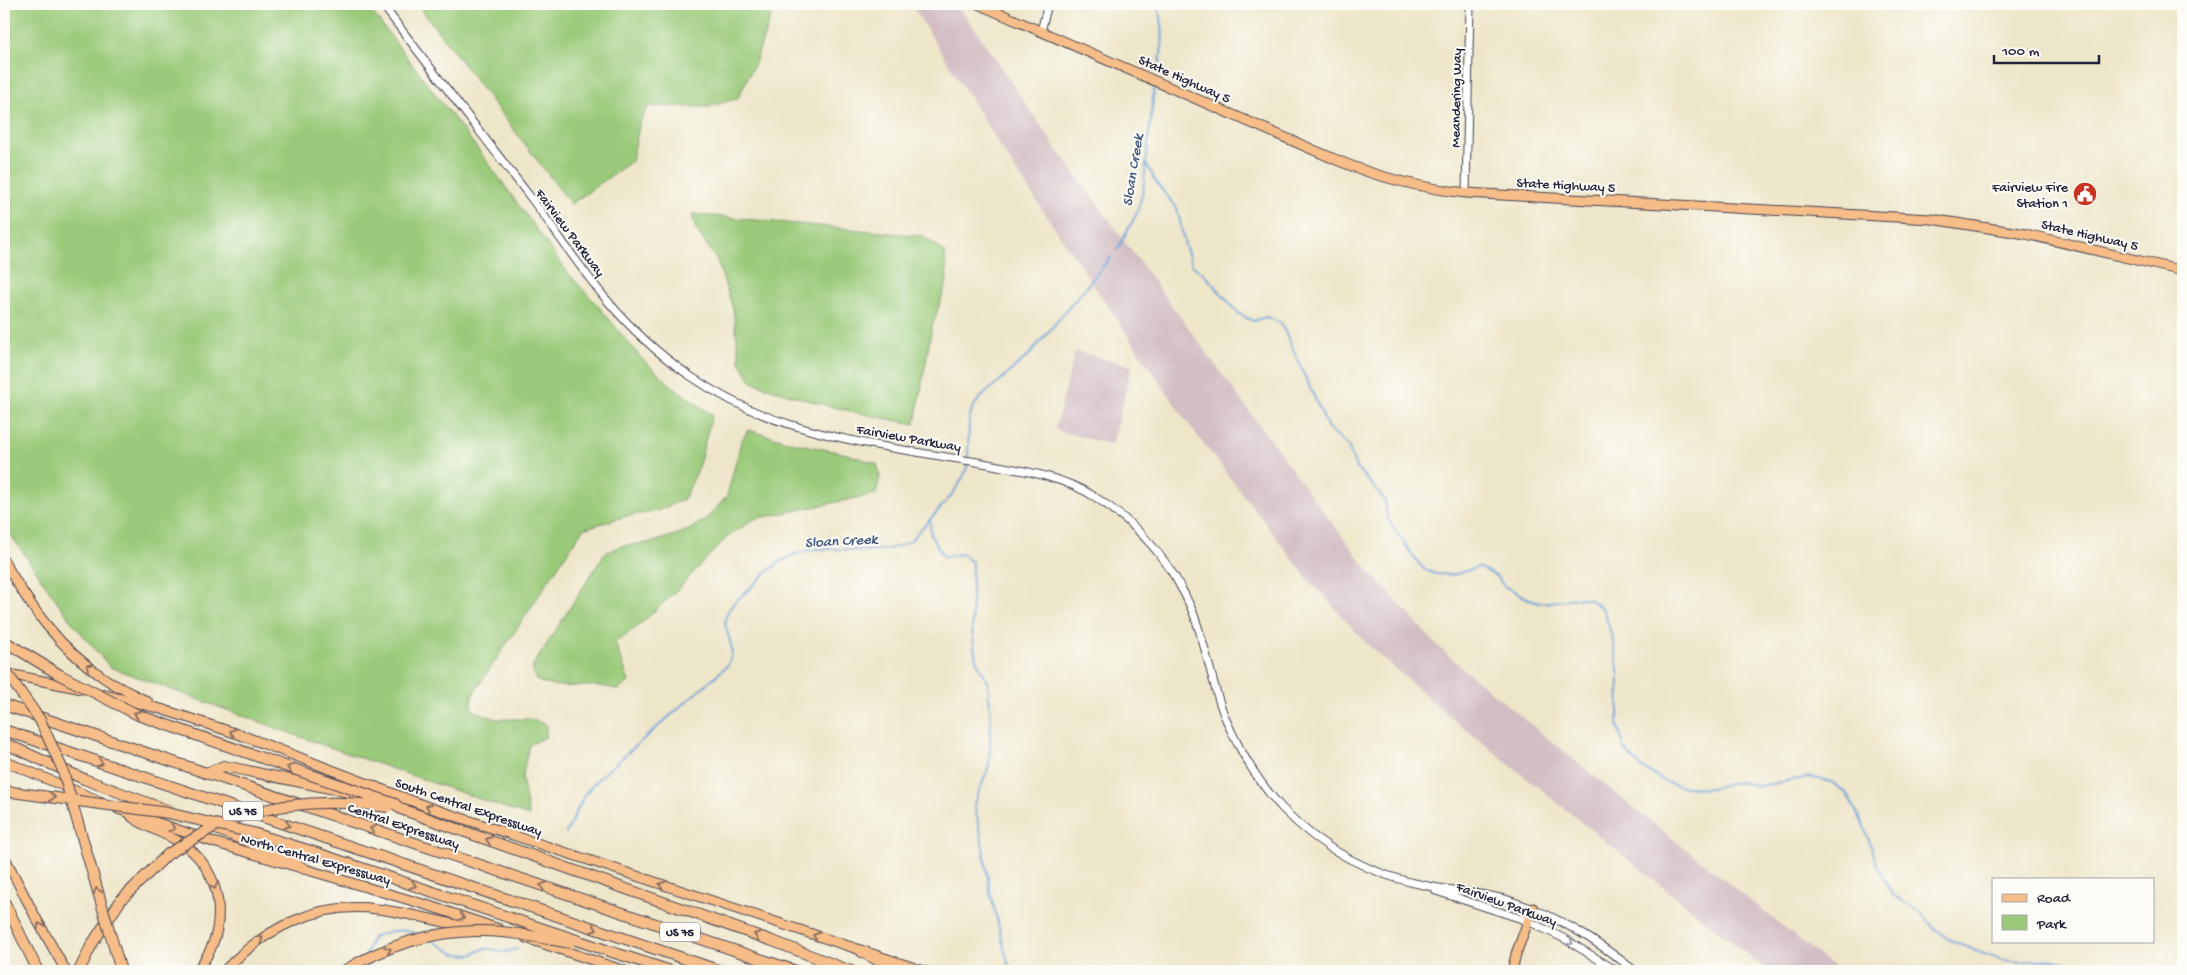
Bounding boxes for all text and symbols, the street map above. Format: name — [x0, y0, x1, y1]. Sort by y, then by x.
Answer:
scale bar — [1994, 32, 2100, 64]
text: 100 m — [2001, 43, 2040, 61]
street label: Meandering Way — [1448, 48, 1467, 148]
street label: State Highway 5 — [1135, 52, 1233, 108]
water label: Sloan Creek — [1119, 132, 1149, 208]
street label: State Highway 5 — [1516, 175, 1616, 198]
place label: Fairview Fire Station 1 — [1991, 180, 2069, 213]
public building icon: Fairview Fire Station 1 — [2072, 181, 2098, 207]
street label: Fairview Parkway — [530, 185, 608, 281]
street label: State Highway 5 — [2039, 217, 2140, 256]
street label: Fairview Parkway — [854, 422, 962, 457]
water label: Sloan Creek — [804, 531, 879, 553]
one-way arrow — [85, 664, 95, 673]
one-way arrow — [133, 709, 142, 720]
one-way arrow — [229, 728, 237, 738]
one-way arrow — [95, 757, 103, 767]
one-way arrow — [287, 764, 295, 774]
street label: South Central Expressway — [393, 773, 545, 839]
one-way arrow — [48, 791, 56, 802]
street label: Central Expressway — [346, 798, 462, 852]
road number: US 75 — [223, 801, 263, 820]
one-way arrow — [425, 803, 434, 813]
one-way arrow — [282, 820, 291, 830]
one-way arrow — [167, 822, 176, 832]
one-way arrow — [369, 825, 377, 835]
street label: North Central Expressway — [238, 831, 392, 890]
one-way arrow — [485, 836, 494, 846]
legend — [1992, 878, 2154, 942]
one-way arrow — [408, 879, 417, 889]
street label: Fairview Parkway — [1453, 879, 1559, 931]
one-way arrow — [208, 881, 218, 890]
one-way arrow — [658, 881, 666, 891]
one-way arrow — [539, 882, 548, 892]
one-way arrow — [93, 887, 103, 895]
text: Road — [2037, 890, 2071, 908]
one-way arrow — [457, 911, 465, 921]
text: Park — [2036, 916, 2067, 934]
road number: US 75 — [660, 922, 700, 942]
one-way arrow — [37, 923, 47, 932]
one-way arrow — [590, 923, 598, 933]
one-way arrow — [753, 931, 762, 941]
one-way arrow — [812, 932, 821, 942]
one-way arrow — [1564, 935, 1573, 945]
one-way arrow — [254, 936, 264, 945]
one-way arrow — [383, 945, 392, 956]

